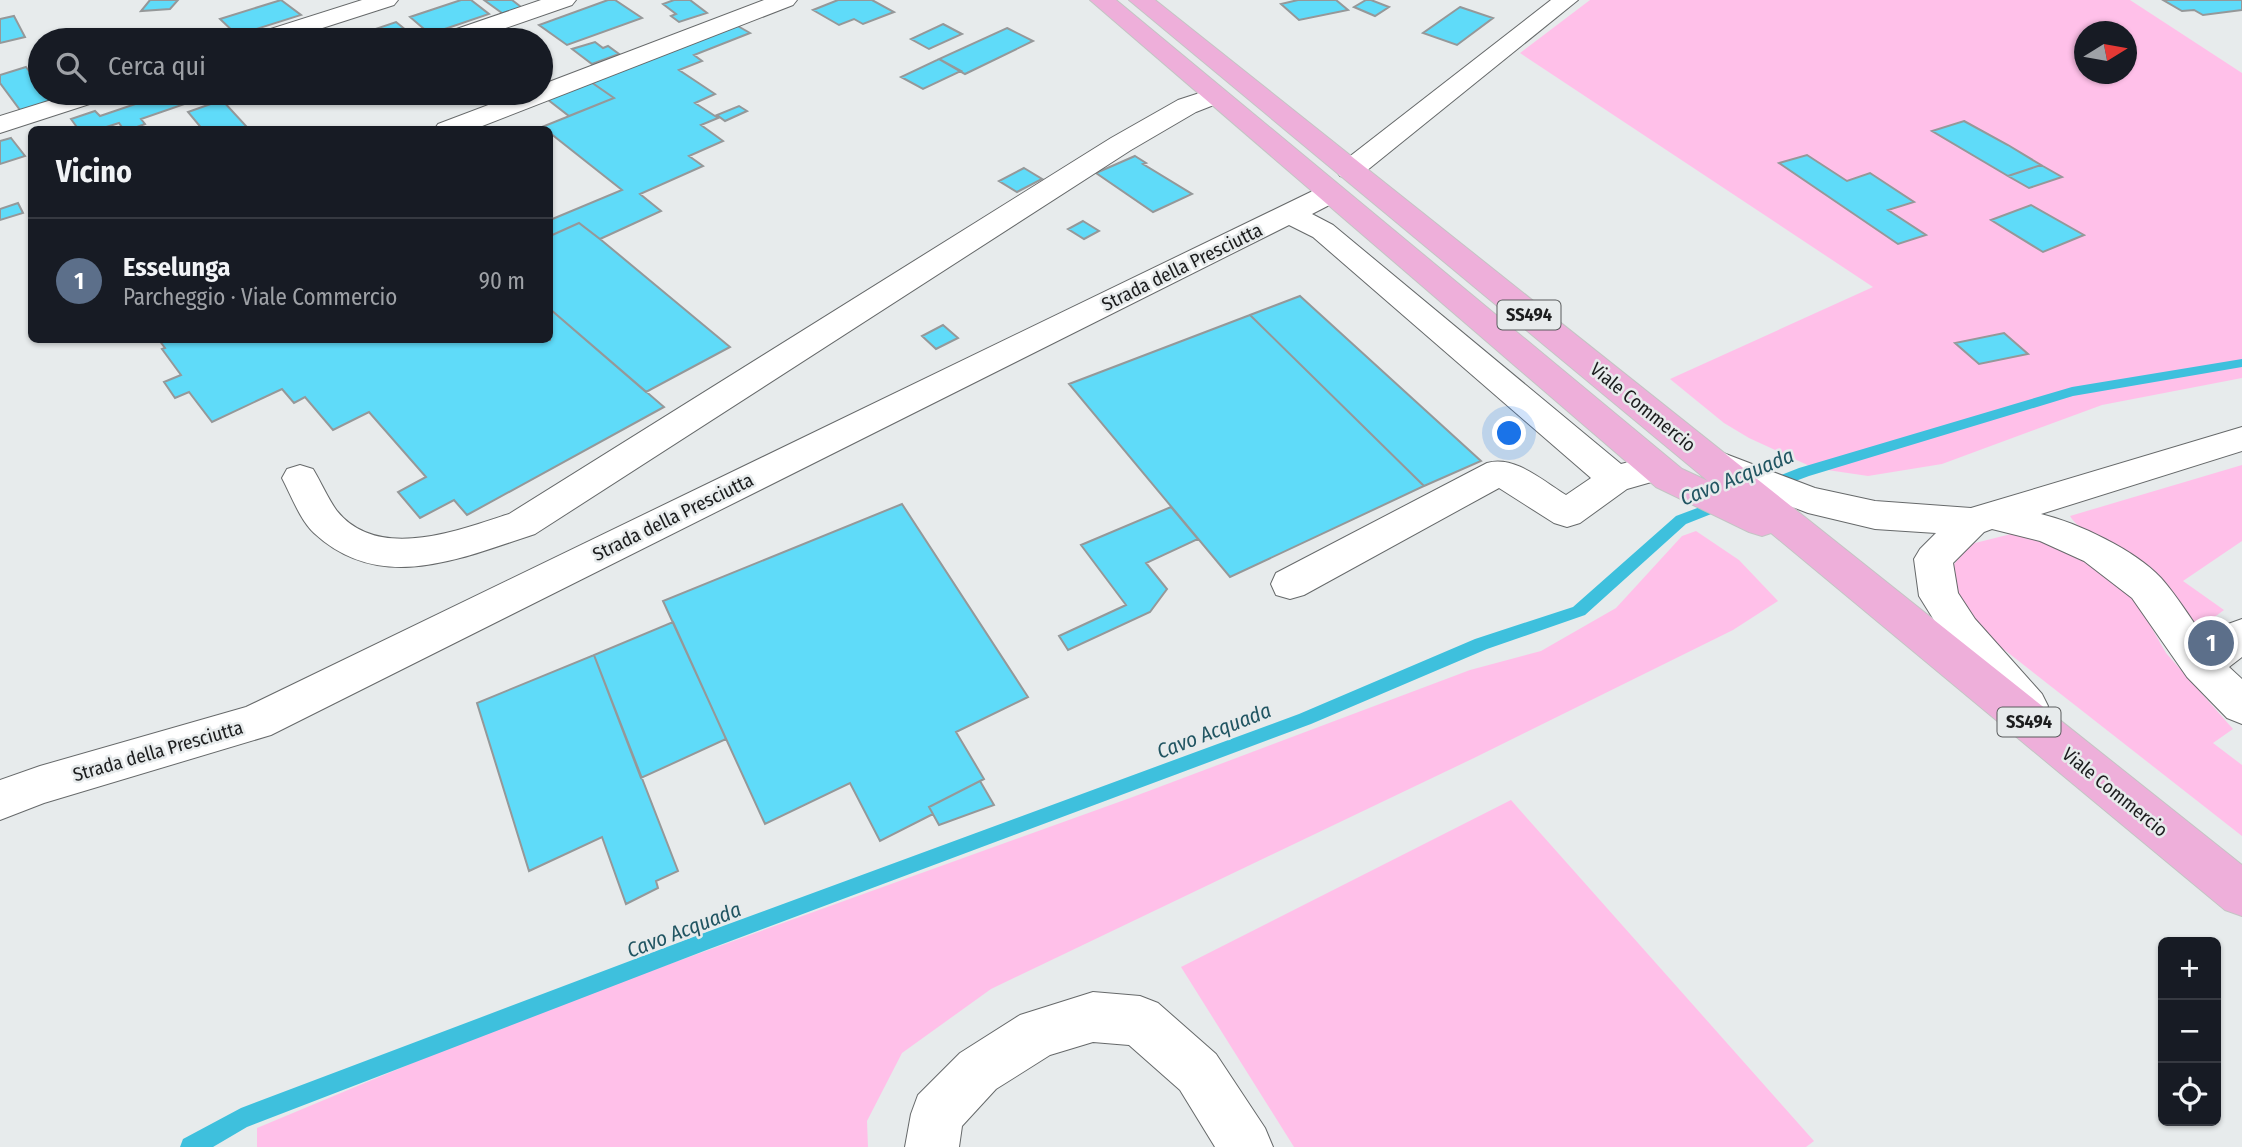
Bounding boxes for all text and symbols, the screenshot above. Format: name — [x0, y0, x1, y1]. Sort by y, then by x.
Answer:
north arrow — [2074, 21, 2137, 84]
search box — [28, 28, 553, 105]
icon: search — [52, 48, 90, 86]
text: Cerca qui — [108, 51, 206, 82]
text: Vicino — [56, 154, 132, 190]
street label: Strada della Presciutta — [1098, 218, 1266, 316]
text: Esselunga — [123, 252, 230, 283]
text: 1 — [74, 267, 84, 295]
text: 90 m — [479, 267, 525, 295]
text: Parcheggio · Viale Commercio — [123, 283, 397, 311]
road number: SS494 — [1498, 300, 1560, 330]
street label: Viale Commercio — [1586, 357, 1700, 457]
your location — [1492, 416, 1526, 450]
water label: Cavo Acquada — [1676, 442, 1798, 512]
street label: Strada della Presciutta — [589, 468, 757, 566]
pin: 1 — [2188, 617, 2234, 669]
water label: Cavo Acquada — [1153, 697, 1275, 765]
road number: SS494 — [1997, 708, 2060, 736]
street label: Strada della Presciutta — [70, 716, 246, 786]
street label: Viale Commercio — [2058, 742, 2172, 842]
water label: Cavo Acquada — [623, 896, 745, 964]
map controls — [2158, 937, 2221, 1126]
button: + — [2158, 937, 2221, 1000]
button: − — [2158, 1000, 2221, 1063]
button: locate — [2158, 1063, 2221, 1126]

